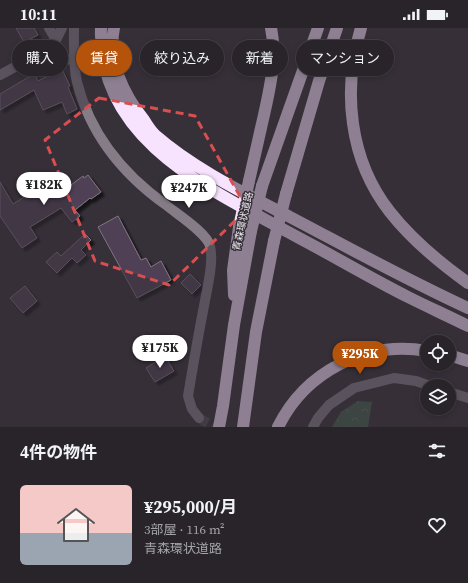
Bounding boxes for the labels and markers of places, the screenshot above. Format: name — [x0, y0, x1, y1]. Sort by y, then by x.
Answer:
pin: ¥182K — [16, 172, 72, 206]
pin: ¥247K — [161, 175, 217, 209]
pin: ¥175K — [132, 335, 188, 369]
pin: ¥295K — [332, 341, 388, 375]

